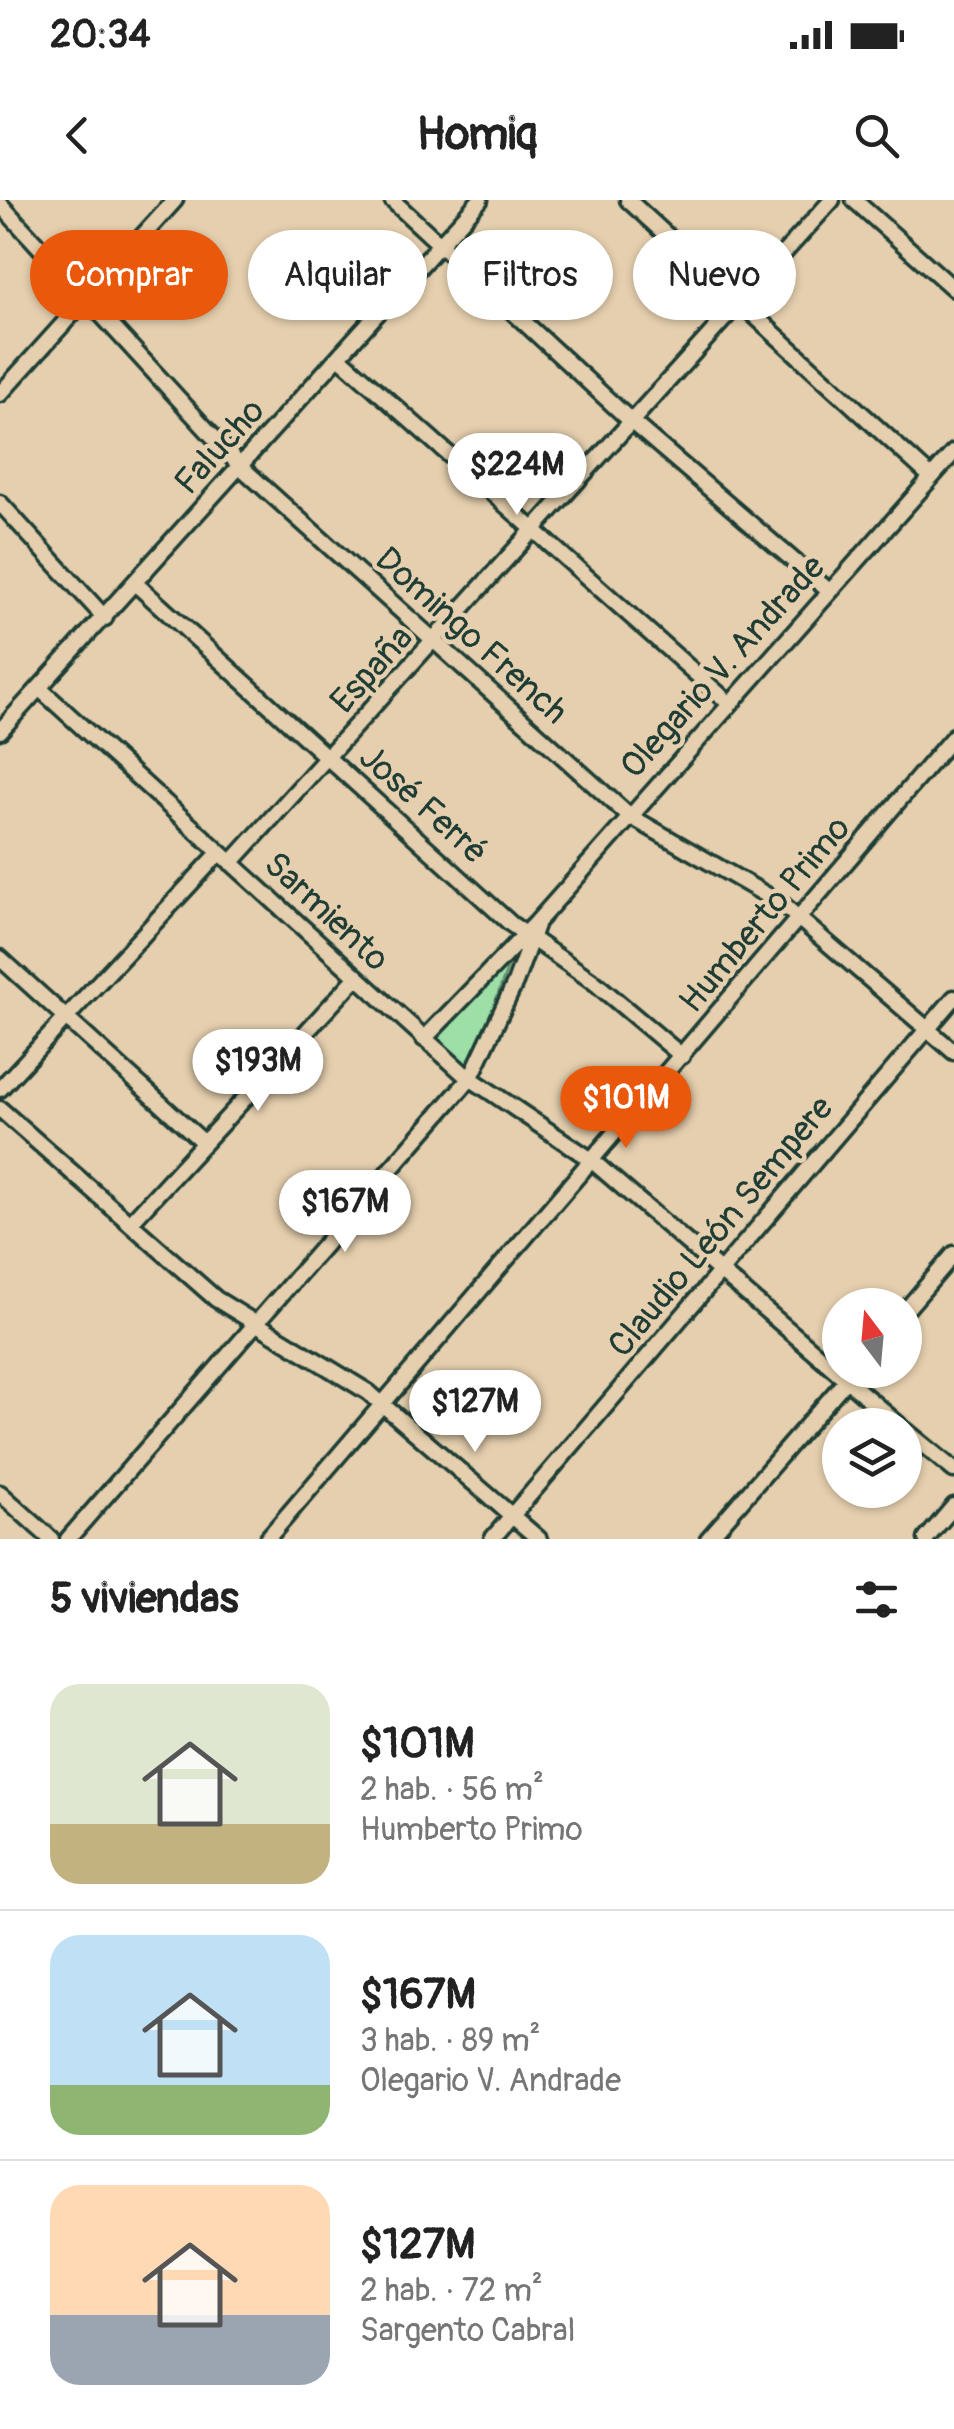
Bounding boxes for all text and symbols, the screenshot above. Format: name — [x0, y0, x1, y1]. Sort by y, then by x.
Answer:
text: 20:34 — [50, 11, 151, 59]
text: Homiq — [417, 107, 537, 163]
icon: back — [50, 108, 105, 163]
icon: search — [849, 108, 904, 163]
chip: Comprar — [30, 230, 228, 320]
chip: Alquilar — [248, 230, 427, 320]
chip: Filtros — [447, 230, 613, 320]
chip: Nuevo — [633, 230, 796, 320]
street label: Falucho — [165, 390, 274, 504]
pin: $224M — [447, 433, 587, 518]
text: $224M — [470, 445, 564, 485]
street label: Domingo French — [366, 538, 577, 734]
street label: Olegario V. Andrade — [611, 546, 835, 787]
street label: España — [321, 617, 423, 723]
street label: José Ferré — [350, 735, 497, 874]
street label: Humberto Primo — [670, 807, 860, 1022]
street label: Sarmiento — [254, 843, 398, 981]
pin: $193M — [188, 1029, 328, 1114]
text: $193M — [214, 1041, 302, 1081]
pin: $101M — [556, 1066, 696, 1151]
text: $101M — [582, 1078, 670, 1118]
street label: Claudio León Sempere — [599, 1087, 843, 1366]
pin: $167M — [275, 1170, 415, 1255]
text: $167M — [301, 1182, 389, 1222]
north arrow — [822, 1288, 922, 1388]
map controls — [822, 1288, 922, 1508]
pin: $127M — [405, 1370, 545, 1455]
text: $127M — [431, 1382, 519, 1422]
button: layers — [822, 1408, 922, 1508]
icon: filters — [849, 1572, 904, 1627]
text: 5 viviendas — [50, 1573, 238, 1625]
text: $101M — [360, 1718, 475, 1770]
icon: home — [130, 1724, 250, 1844]
text: 2 hab. · 56 m² — [360, 1770, 544, 1810]
text: Humberto Primo — [360, 1810, 583, 1850]
text: $167M — [360, 1969, 476, 2021]
icon: home — [130, 1975, 250, 2095]
text: 3 hab. · 89 m² — [360, 2021, 541, 2061]
text: Olegario V. Andrade — [360, 2061, 621, 2101]
text: $127M — [360, 2219, 475, 2271]
icon: home — [130, 2225, 250, 2345]
text: 2 hab. · 72 m² — [360, 2271, 543, 2311]
text: Sargento Cabral — [360, 2311, 575, 2351]

